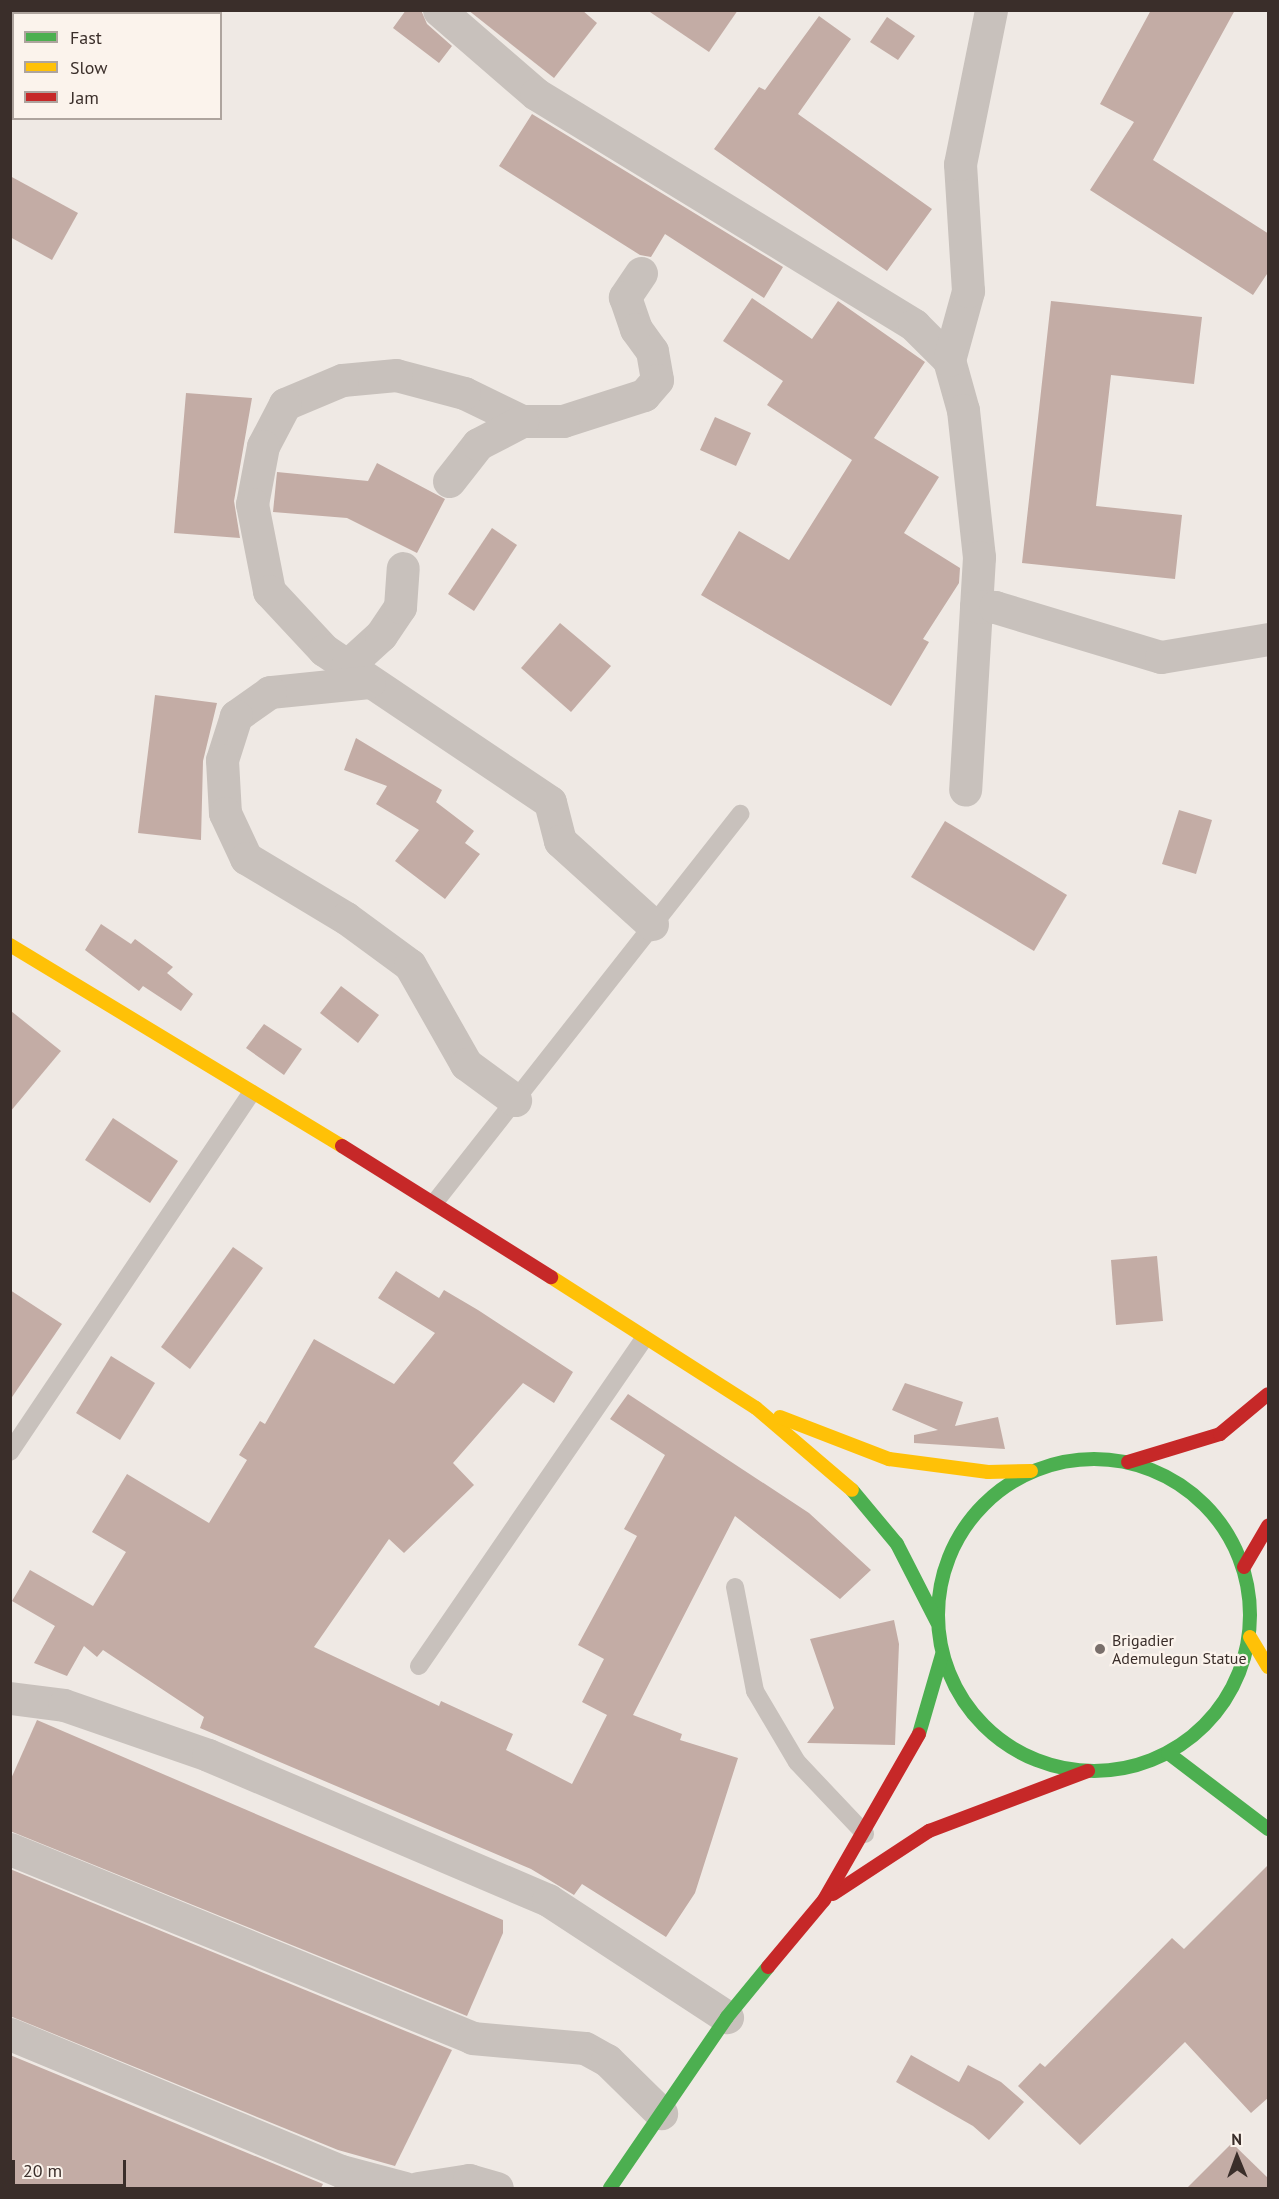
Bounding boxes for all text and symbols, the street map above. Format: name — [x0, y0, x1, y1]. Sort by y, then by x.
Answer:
legend — [12, 12, 222, 120]
text: Fast — [70, 26, 102, 49]
text: Slow — [70, 56, 108, 79]
text: Jam — [70, 86, 99, 109]
place label: Brigadier Ademulegun Statue — [1112, 1630, 1247, 1668]
marker: Brigadier Ademulegun Statue — [1093, 1642, 1107, 1656]
north arrow — [1207, 2127, 1267, 2187]
text: N — [1231, 2129, 1242, 2149]
scale bar — [15, 2148, 129, 2186]
text: 20 m — [23, 2159, 62, 2182]

